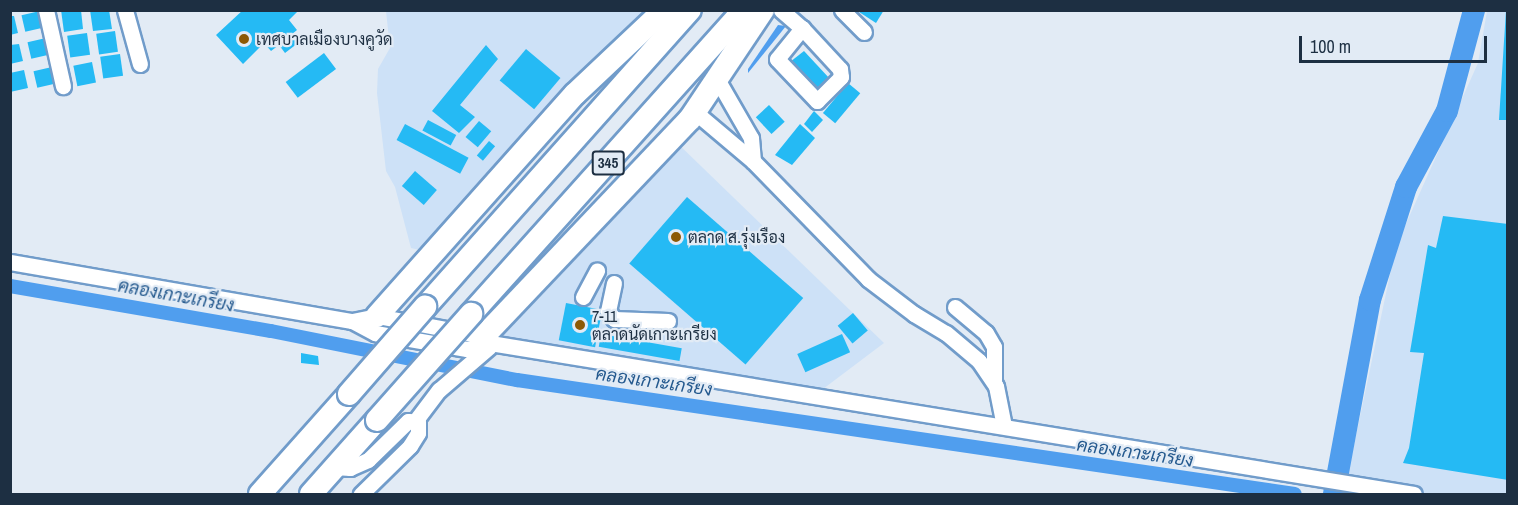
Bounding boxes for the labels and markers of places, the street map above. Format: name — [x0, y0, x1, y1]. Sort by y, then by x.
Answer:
place label: เทศบาลเมืองบางคูวัด — [256, 29, 393, 49]
marker: เทศบาลเมืองบางคูวัด — [237, 32, 251, 46]
place label: ตลาด ส.รุ่งเรือง — [688, 227, 785, 247]
marker: ตลาด ส.รุ่งเรือง — [669, 230, 683, 244]
place label: 7-11 ตลาดนัดเกาะเกรียง — [592, 306, 717, 344]
marker: 7-11 ตลาดนัดเกาะเกรียง — [573, 318, 587, 332]

